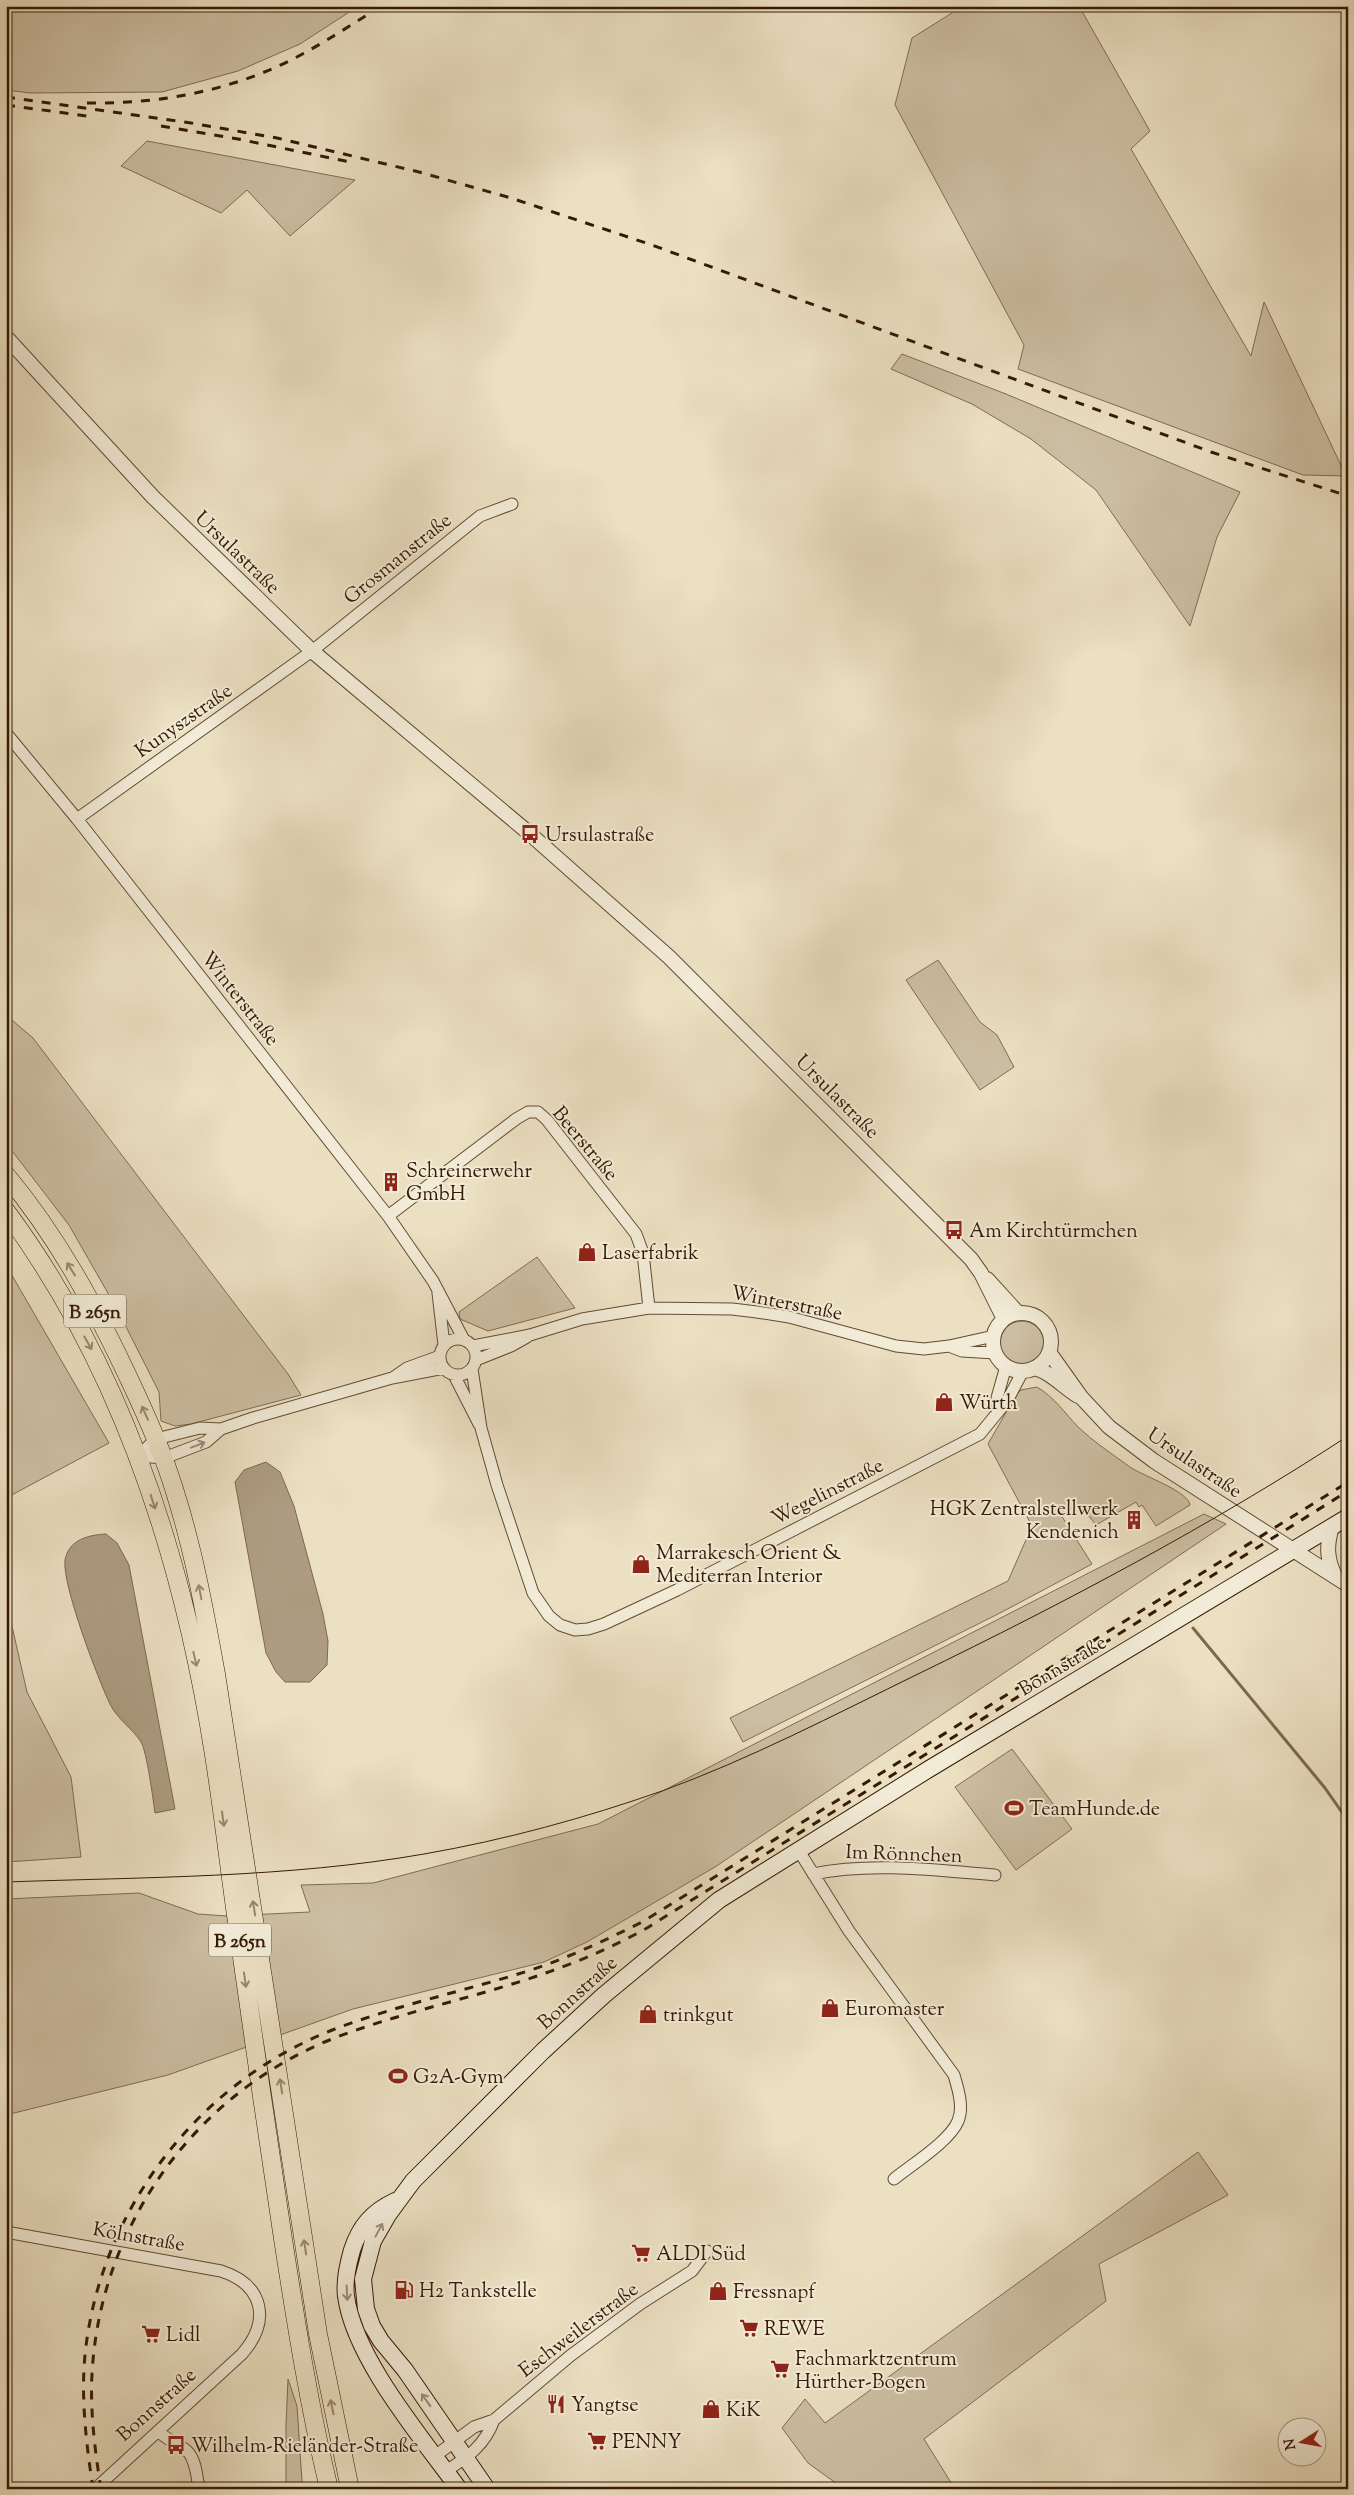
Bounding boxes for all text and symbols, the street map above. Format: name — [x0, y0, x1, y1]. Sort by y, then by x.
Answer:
street label: Ursulastraße — [187, 505, 286, 602]
street label: Grosmanstraße — [338, 507, 459, 613]
street label: Kunyszstraße — [130, 678, 239, 766]
place label: Ursulastraße — [545, 822, 654, 851]
bus stop icon: Ursulastraße — [519, 823, 541, 845]
street label: Winterstraße — [193, 946, 285, 1053]
street label: Ursulastraße — [787, 1049, 885, 1147]
street label: Beerstraße — [544, 1101, 624, 1188]
place label: Schreinerwehr GmbH — [406, 1158, 532, 1210]
building icon: Schreinerwehr GmbH — [380, 1171, 402, 1193]
place label: Am Kirchtürmchen — [969, 1218, 1138, 1247]
bus stop icon: Am Kirchtürmchen — [943, 1219, 965, 1241]
place label: Laserfabrik — [602, 1240, 699, 1269]
shop icon: Laserfabrik — [576, 1241, 598, 1263]
one-way arrow — [66, 1262, 76, 1276]
street label: Winterstraße — [728, 1279, 845, 1329]
road number: B 265n — [64, 1294, 126, 1328]
one-way arrow — [83, 1336, 93, 1351]
place label: Würth — [959, 1390, 1018, 1419]
shop icon: Würth — [933, 1391, 955, 1413]
one-way arrow — [139, 1406, 149, 1421]
street label: Ursulastraße — [1140, 1422, 1247, 1507]
one-way arrow — [190, 1440, 205, 1449]
street label: Wegelinstraße — [767, 1452, 889, 1534]
one-way arrow — [149, 1494, 158, 1509]
place label: HGK Zentralstellwerk Kendenich — [930, 1496, 1119, 1548]
building icon: HGK Zentralstellwerk Kendenich — [1123, 1509, 1145, 1531]
place label: Marrakesch Orient & Mediterran Interior — [656, 1540, 841, 1592]
shop icon: Marrakesch Orient & Mediterran Interior — [630, 1553, 652, 1575]
one-way arrow — [195, 1584, 205, 1600]
street label: Bonnstraße — [1014, 1629, 1113, 1705]
one-way arrow — [191, 1650, 200, 1666]
place label: TeamHunde.de — [1029, 1796, 1160, 1825]
sports icon: TeamHunde.de — [1003, 1797, 1025, 1819]
one-way arrow — [218, 1811, 228, 1827]
street label: Im Rönnchen — [845, 1839, 963, 1872]
one-way arrow — [248, 1901, 258, 1917]
road number: B 265n — [209, 1924, 271, 1956]
street label: Bonnstraße — [532, 1950, 625, 2038]
one-way arrow — [241, 1972, 251, 1988]
place label: Euromaster — [845, 1996, 945, 2025]
shop icon: Euromaster — [819, 1997, 841, 2019]
place label: trinkgut — [663, 2002, 734, 2031]
shop icon: trinkgut — [637, 2003, 659, 2025]
place label: G2A-Gym — [413, 2064, 504, 2093]
sports icon: G2A-Gym — [387, 2065, 409, 2087]
one-way arrow — [275, 2079, 285, 2095]
street label: Kölnstraße — [90, 2216, 187, 2261]
one-way arrow — [375, 2223, 384, 2238]
one-way arrow — [300, 2239, 310, 2255]
place label: ALDI Süd — [656, 2241, 746, 2270]
supermarket icon: ALDI Süd — [630, 2242, 652, 2264]
street label: Eschweilerstraße — [514, 2276, 645, 2386]
place label: H2 Tankstelle — [419, 2278, 537, 2307]
fuel station icon: H2 Tankstelle — [393, 2279, 415, 2301]
place label: Fressnapf — [733, 2279, 816, 2308]
shop icon: Fressnapf — [707, 2280, 729, 2302]
one-way arrow — [342, 2285, 351, 2301]
place label: REWE — [764, 2316, 825, 2345]
supermarket icon: REWE — [738, 2317, 760, 2339]
place label: Lidl — [166, 2322, 201, 2351]
supermarket icon: Lidl — [140, 2323, 162, 2345]
place label: Fachmarktzentrum Hürther-Bogen — [795, 2346, 957, 2398]
supermarket icon: Fachmarktzentrum Hürther-Bogen — [769, 2358, 791, 2380]
street label: Bonnstraße — [111, 2362, 204, 2450]
place label: Yangtse — [571, 2392, 639, 2421]
one-way arrow — [421, 2393, 431, 2407]
restaurant icon: Yangtse — [545, 2393, 567, 2415]
place label: KiK — [726, 2397, 761, 2426]
shop icon: KiK — [700, 2398, 722, 2420]
one-way arrow — [327, 2399, 336, 2415]
north arrow — [1276, 2418, 1326, 2468]
place label: PENNY — [612, 2429, 682, 2458]
supermarket icon: PENNY — [586, 2430, 608, 2452]
place label: Wilhelm-Rieländer-Straße — [191, 2433, 418, 2462]
bus stop icon: Wilhelm-Rieländer-Straße — [165, 2434, 187, 2456]
text: N — [1280, 2437, 1302, 2451]

